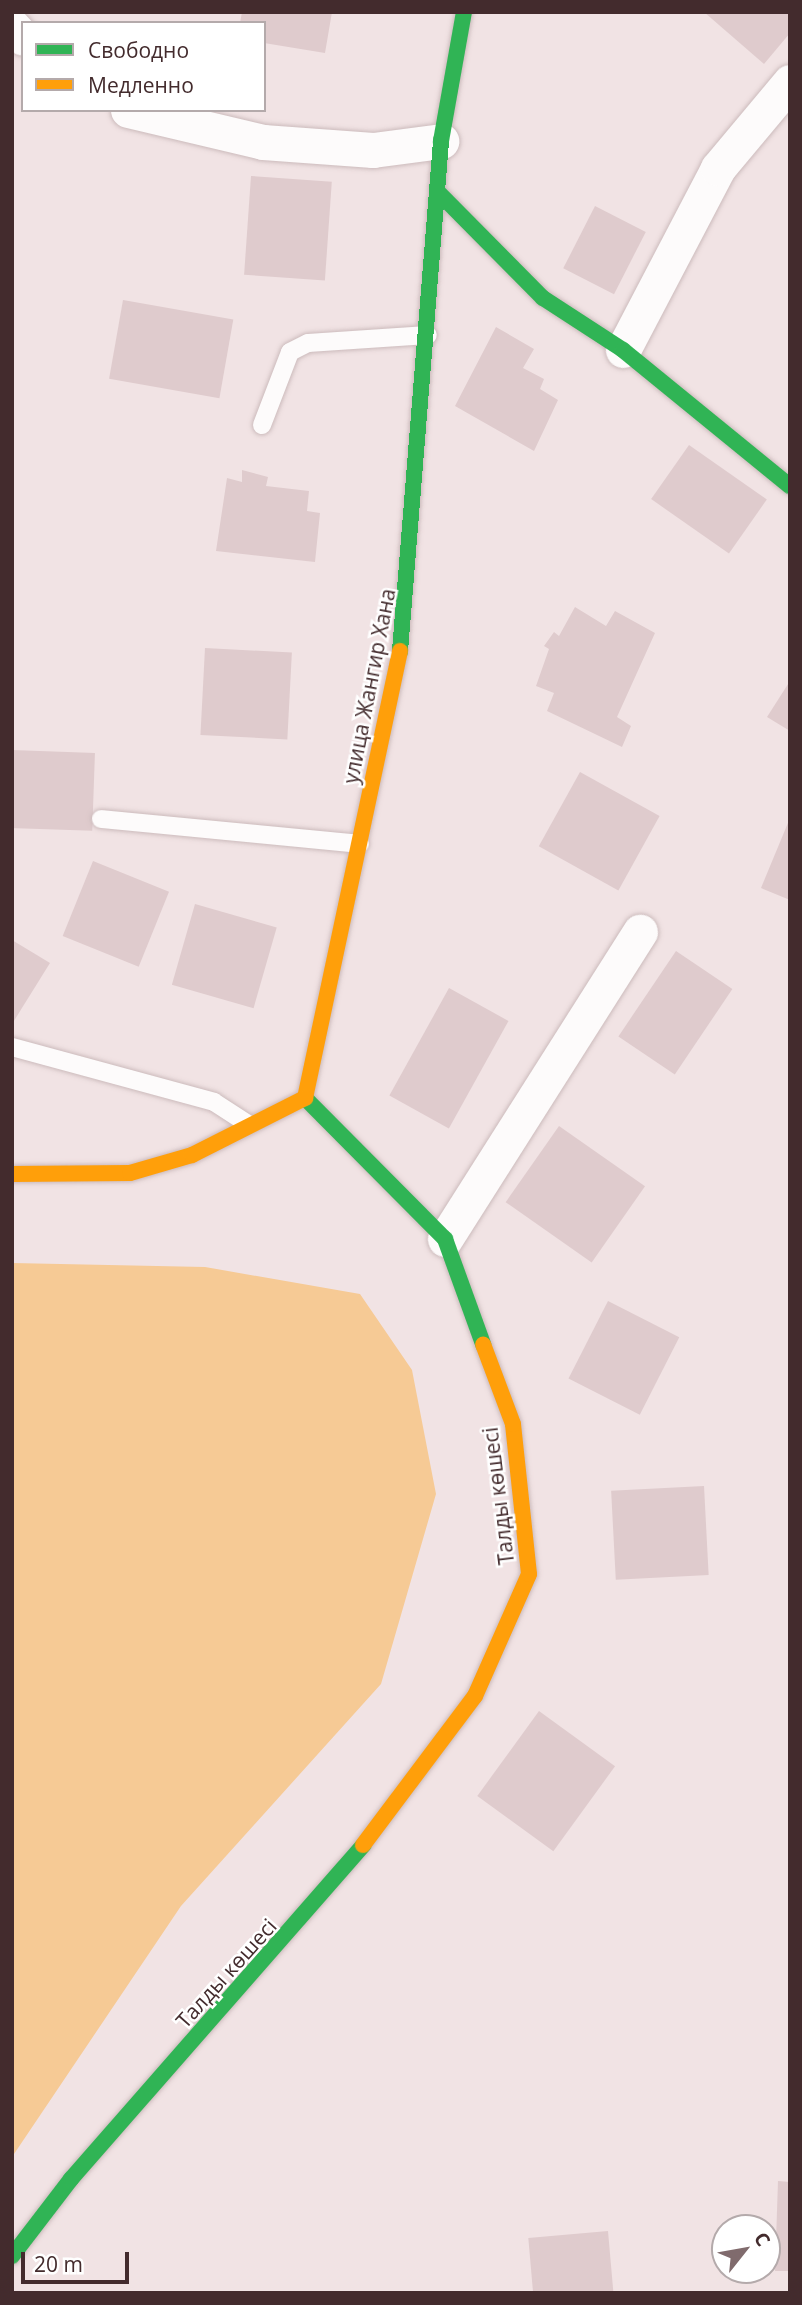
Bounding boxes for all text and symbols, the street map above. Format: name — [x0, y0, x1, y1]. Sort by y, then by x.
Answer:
legend — [21, 21, 266, 112]
text: Свободно — [88, 36, 189, 64]
text: Медленно — [88, 71, 194, 99]
street label: улица Жангир Хана — [338, 586, 400, 786]
street label: Талды көшесі — [477, 1426, 519, 1566]
street label: Талды көшесі — [170, 1913, 282, 2033]
north arrow — [711, 2214, 781, 2284]
text: С — [748, 2227, 777, 2251]
scale bar — [24, 2238, 133, 2282]
text: 20 m — [34, 2250, 83, 2278]

